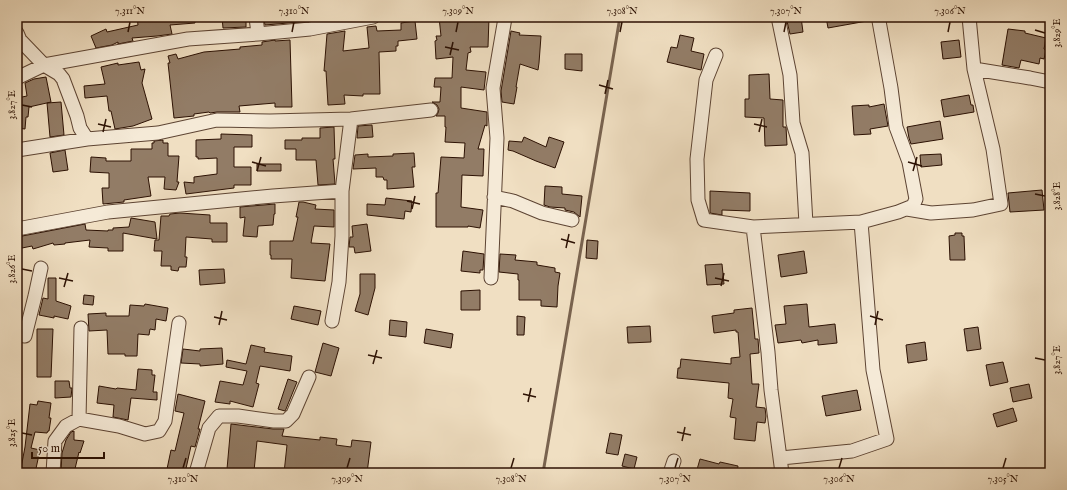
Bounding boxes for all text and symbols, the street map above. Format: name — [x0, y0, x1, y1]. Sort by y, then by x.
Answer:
text: 7.311°N — [115, 5, 145, 18]
text: 7.310°N — [279, 5, 310, 18]
text: 7.309°N — [442, 5, 474, 18]
text: 7.308°N — [606, 5, 638, 18]
text: 7.307°N — [770, 5, 802, 18]
text: 7.306°N — [934, 5, 966, 18]
text: 3.829°E — [1051, 18, 1064, 47]
text: 3.827°E — [6, 90, 19, 120]
text: 3.828°E — [1051, 182, 1064, 210]
text: 3.826°E — [6, 255, 19, 283]
text: 3.827°E — [1051, 345, 1064, 375]
text: 3.825°E — [6, 419, 19, 447]
scale bar — [32, 434, 104, 460]
text: 50 m — [38, 441, 60, 456]
text: 7.310°N — [168, 473, 199, 486]
text: 7.309°N — [331, 473, 363, 486]
text: 7.308°N — [495, 473, 527, 486]
text: 7.307°N — [659, 473, 691, 486]
text: 7.306°N — [823, 473, 855, 486]
text: 7.305°N — [988, 473, 1019, 486]

